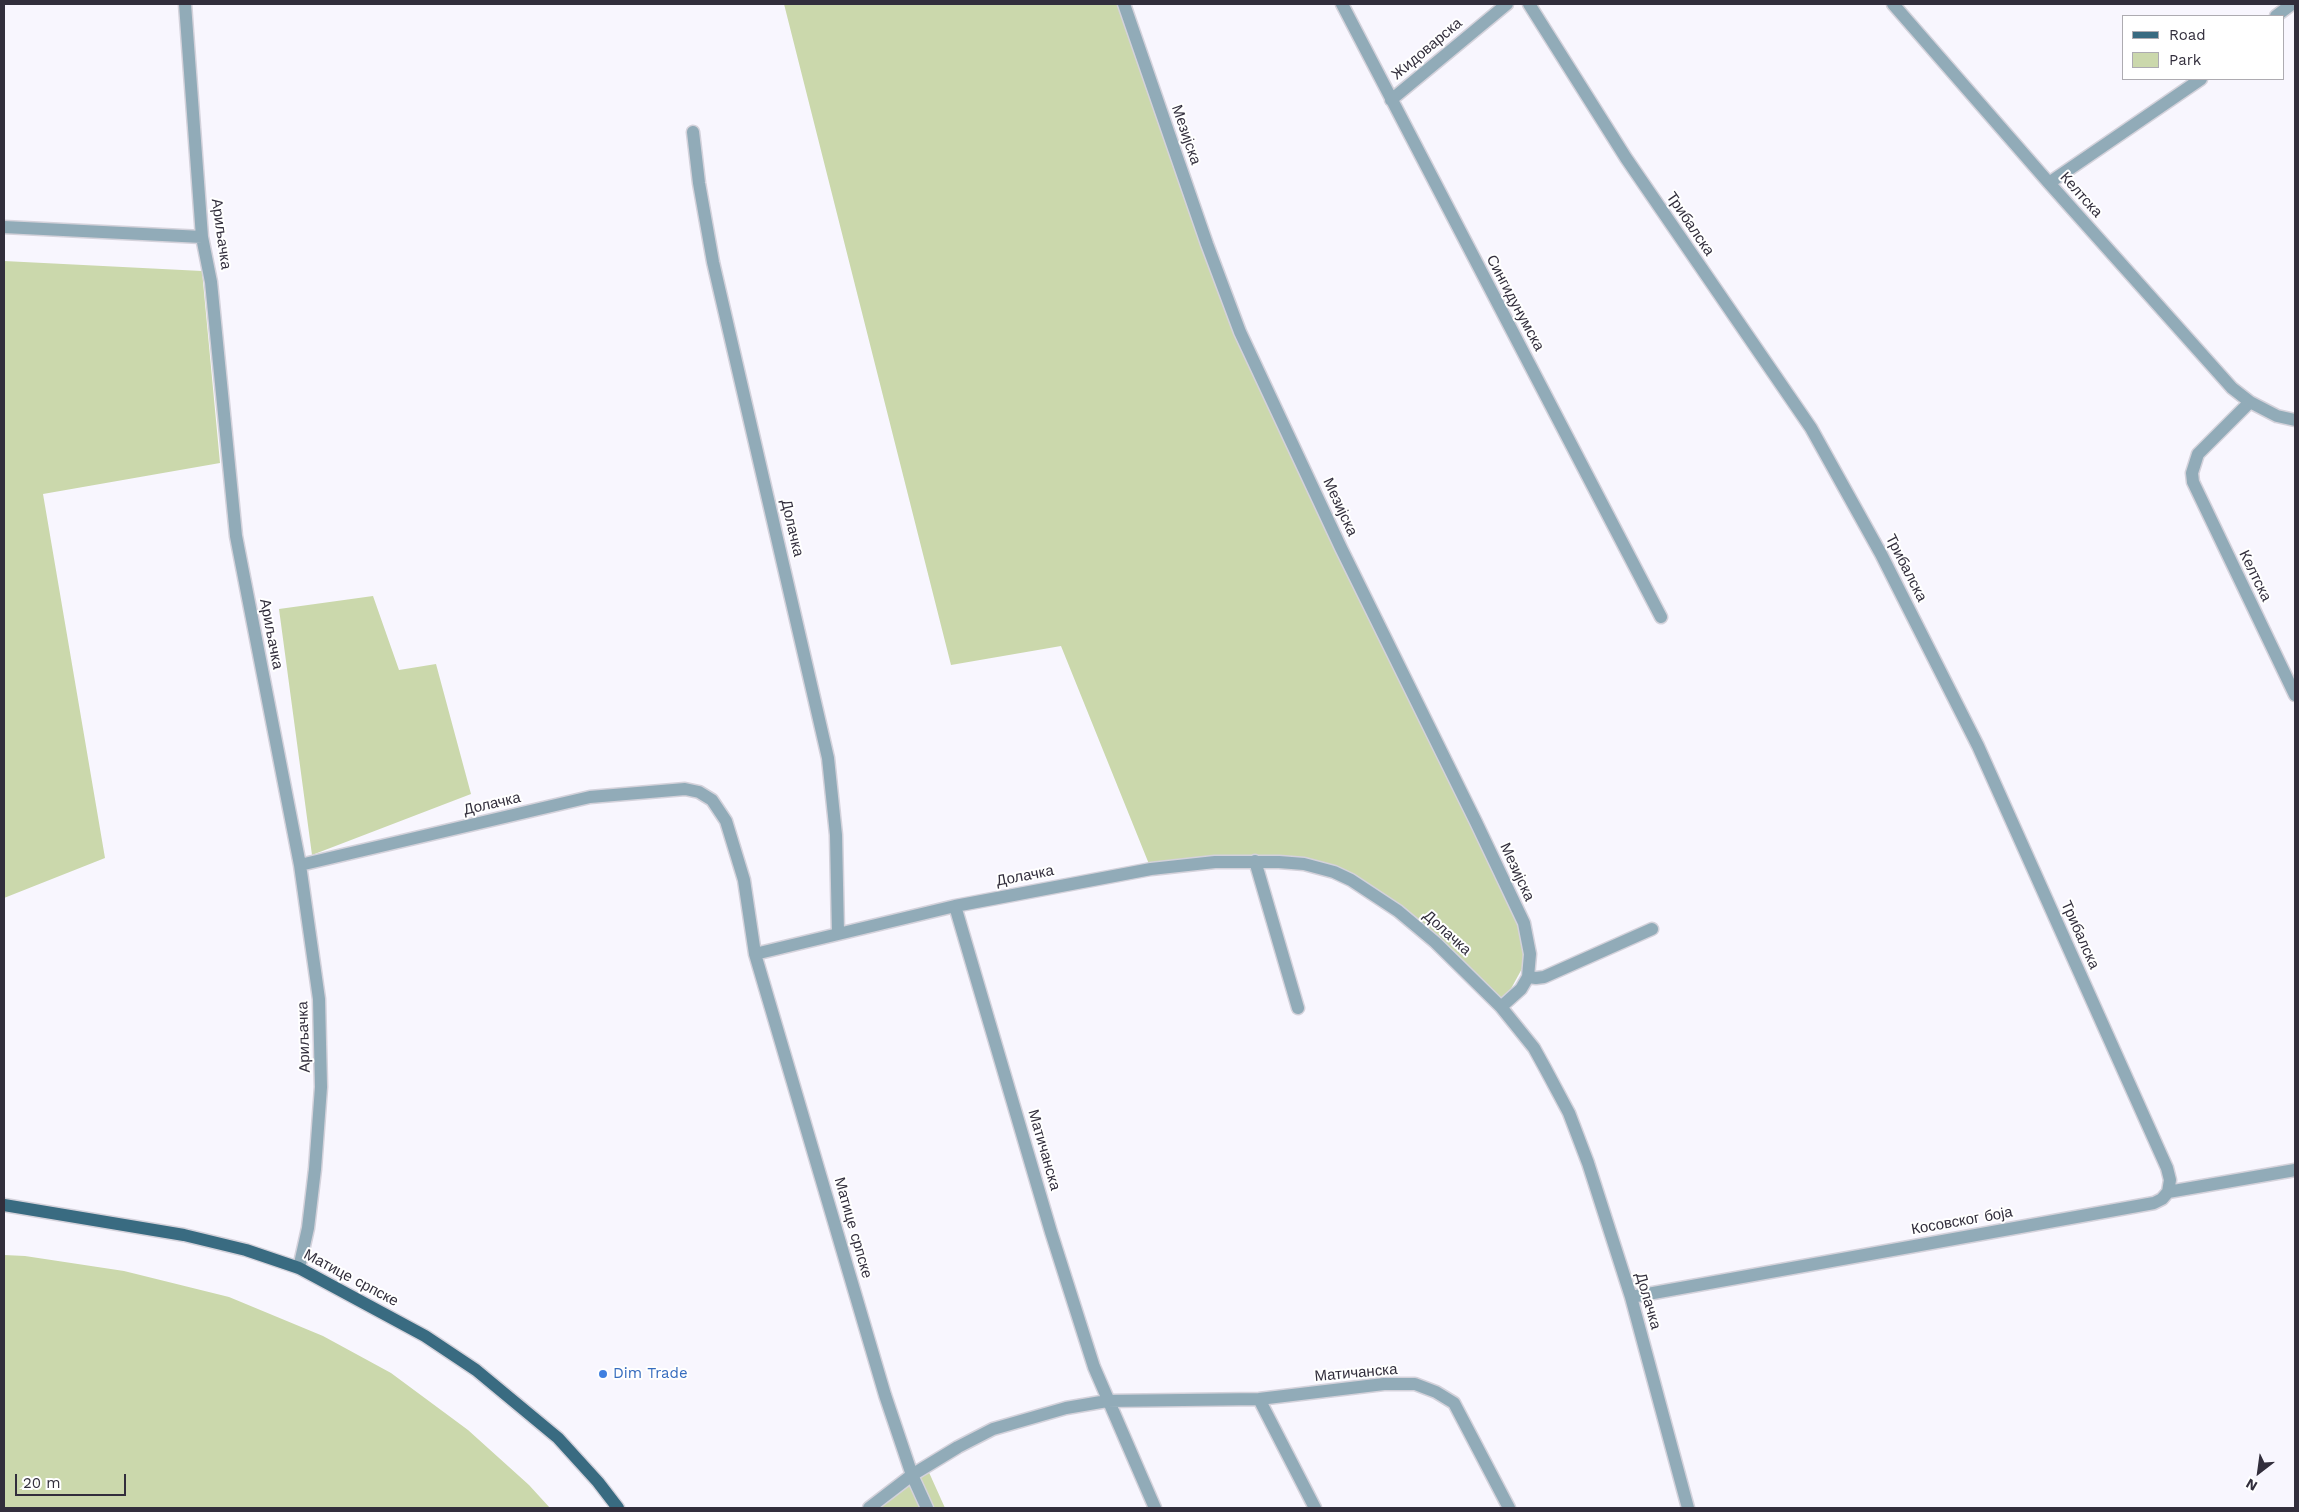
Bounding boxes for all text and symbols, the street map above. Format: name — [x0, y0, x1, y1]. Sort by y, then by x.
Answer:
street label: Жидоварска — [1388, 14, 1466, 84]
legend — [2122, 15, 2284, 80]
text: Road — [2169, 26, 2206, 44]
text: Park — [2169, 51, 2201, 69]
street label: Мезијска — [1167, 103, 1205, 167]
street label: Келтска — [2056, 169, 2106, 221]
street label: Трибалска — [1662, 189, 1718, 259]
street label: Ариљачка — [207, 197, 235, 271]
street label: Сингидунумска — [1482, 252, 1548, 354]
street label: Мезијска — [1319, 475, 1361, 539]
street label: Долачка — [777, 498, 807, 558]
street label: Трибалска — [1881, 531, 1931, 605]
street label: Келтска — [2235, 547, 2275, 605]
street label: Ариљачка — [255, 597, 287, 671]
street label: Долачка — [462, 789, 522, 819]
street label: Мезијска — [1496, 840, 1538, 904]
street label: Долачка — [995, 862, 1055, 890]
street label: Трибалска — [2057, 898, 2103, 972]
street label: Долачка — [1419, 907, 1475, 959]
street label: Ариљачка — [294, 1001, 314, 1073]
street label: Матичанска — [1024, 1108, 1064, 1192]
street label: Матице српске — [830, 1175, 876, 1281]
street label: Косовског боја — [1910, 1203, 2014, 1239]
street label: Матице српске — [301, 1246, 401, 1310]
street label: Долачка — [1631, 1271, 1665, 1331]
street label: Матичанска — [1314, 1360, 1398, 1386]
place label: Dim Trade — [613, 1365, 688, 1383]
marker: Dim Trade — [597, 1368, 609, 1380]
north arrow — [2234, 1447, 2284, 1497]
scale bar — [18, 1464, 129, 1496]
text: 20 m — [23, 1474, 61, 1492]
text: N — [2243, 1475, 2260, 1495]

